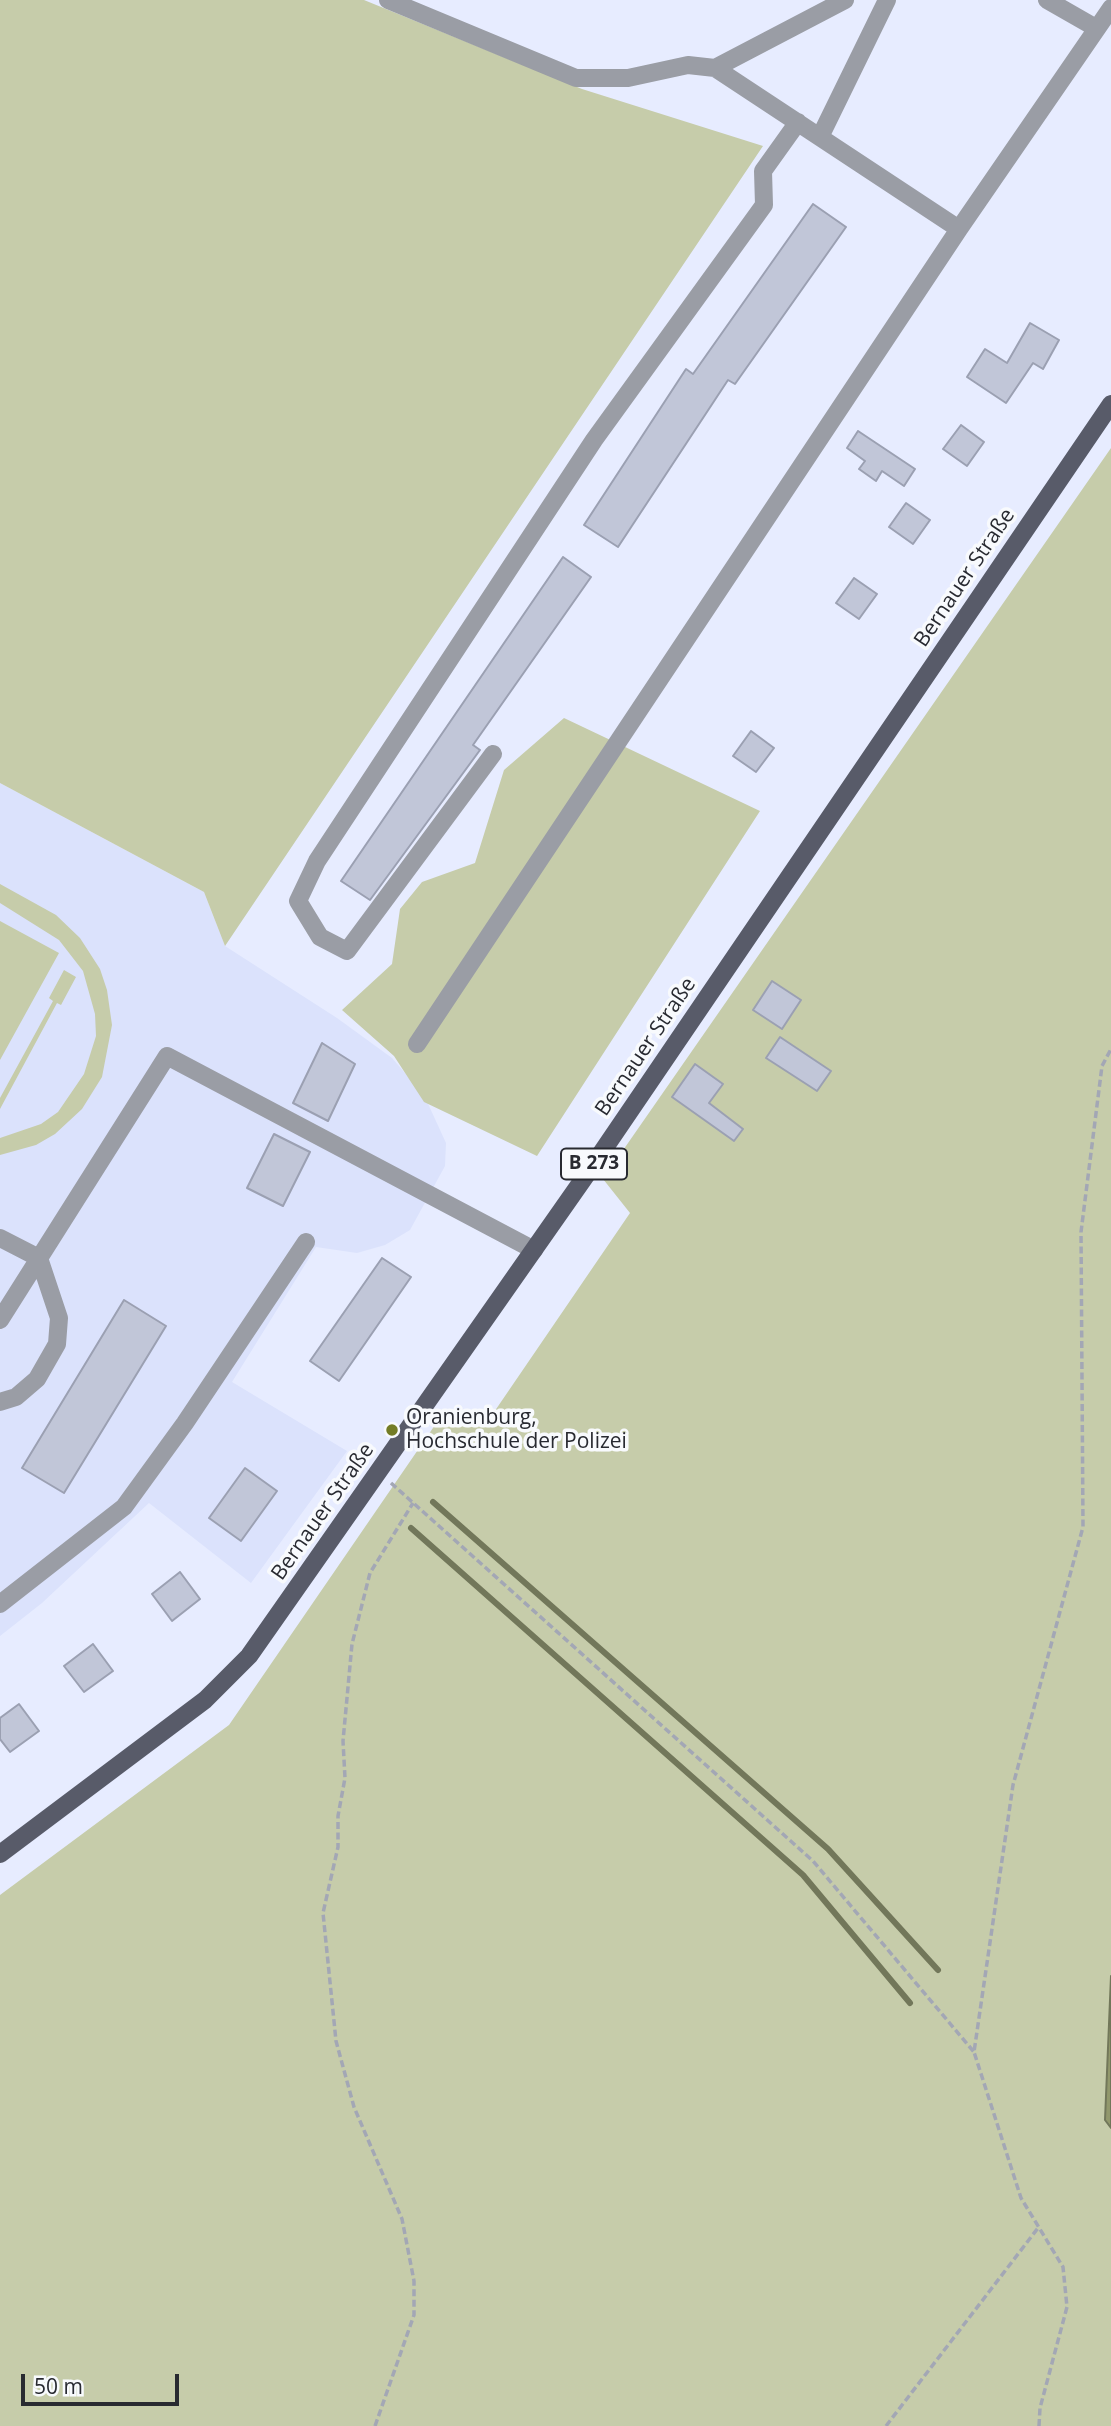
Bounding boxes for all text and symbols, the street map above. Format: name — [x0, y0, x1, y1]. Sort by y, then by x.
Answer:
street label: Bernauer Straße — [909, 504, 1021, 652]
street label: Bernauer Straße — [590, 973, 702, 1121]
road number: B 273 — [561, 1148, 627, 1180]
place label: Oranienburg, Hochschule der Polizei — [406, 1405, 627, 1455]
marker: Oranienburg, Hochschule der Polizei — [384, 1422, 400, 1438]
street label: Bernauer Straße — [266, 1439, 380, 1585]
scale bar — [24, 2360, 182, 2404]
text: 50 m — [34, 2372, 83, 2400]

